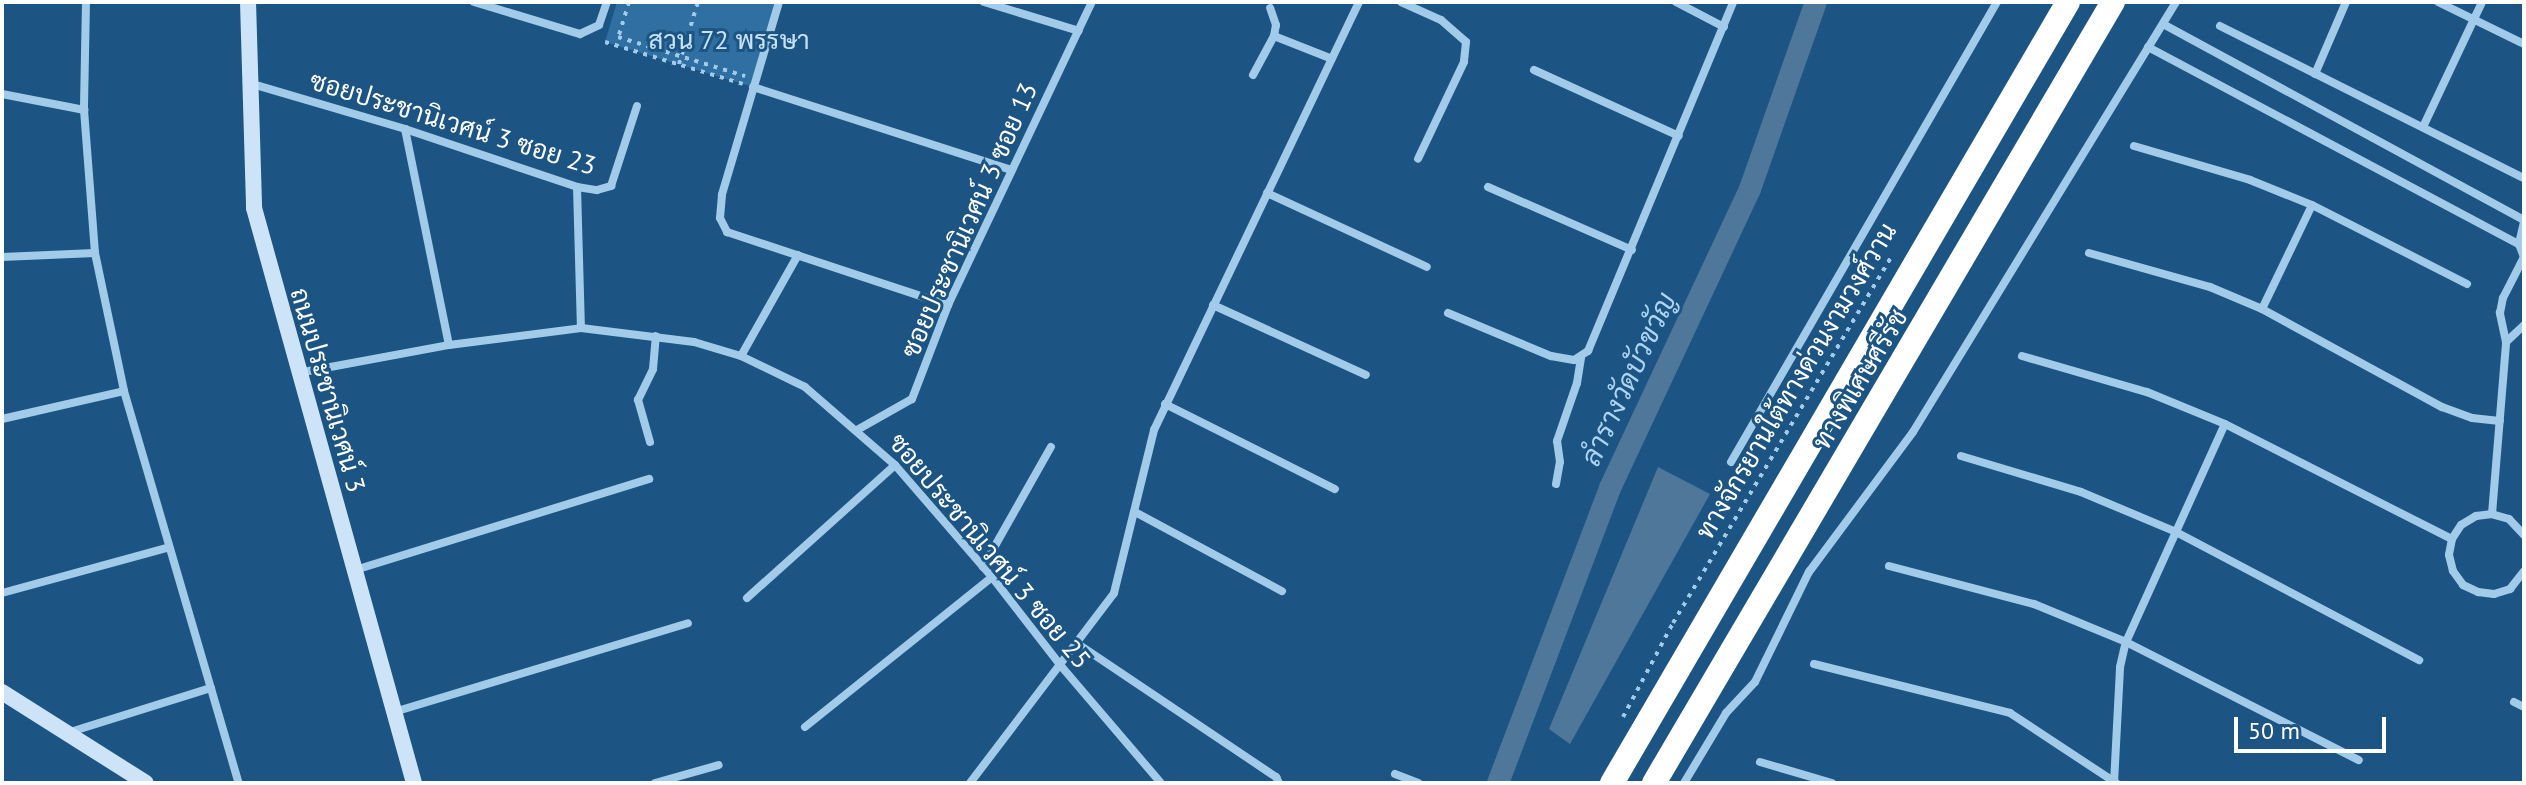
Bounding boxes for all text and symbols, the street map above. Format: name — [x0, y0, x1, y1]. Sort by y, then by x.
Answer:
park label: สวน 72 พรรษา — [648, 24, 810, 56]
street label: ซอยประชานิเวศน์ 3 ซอย 23 — [306, 65, 600, 181]
street label: ซอยประชานิเวศน์ 3 ซอย 13 — [894, 78, 1044, 362]
street label: ทางจักรยานใต้ทางด่วนงามวงศ์วาน — [1689, 217, 1903, 545]
street label: ถนนประชานิเวศน์ 3 — [284, 284, 372, 496]
water label: ลำรางวัดบัวขวัญ — [1573, 287, 1683, 471]
street label: ทางพิเศษศรีรัช — [1806, 303, 1914, 455]
street label: ซอยประชานิเวศน์ 3 ซอย 25 — [882, 427, 1098, 675]
scale bar — [2238, 701, 2390, 751]
text: 50 m — [2248, 715, 2300, 746]

